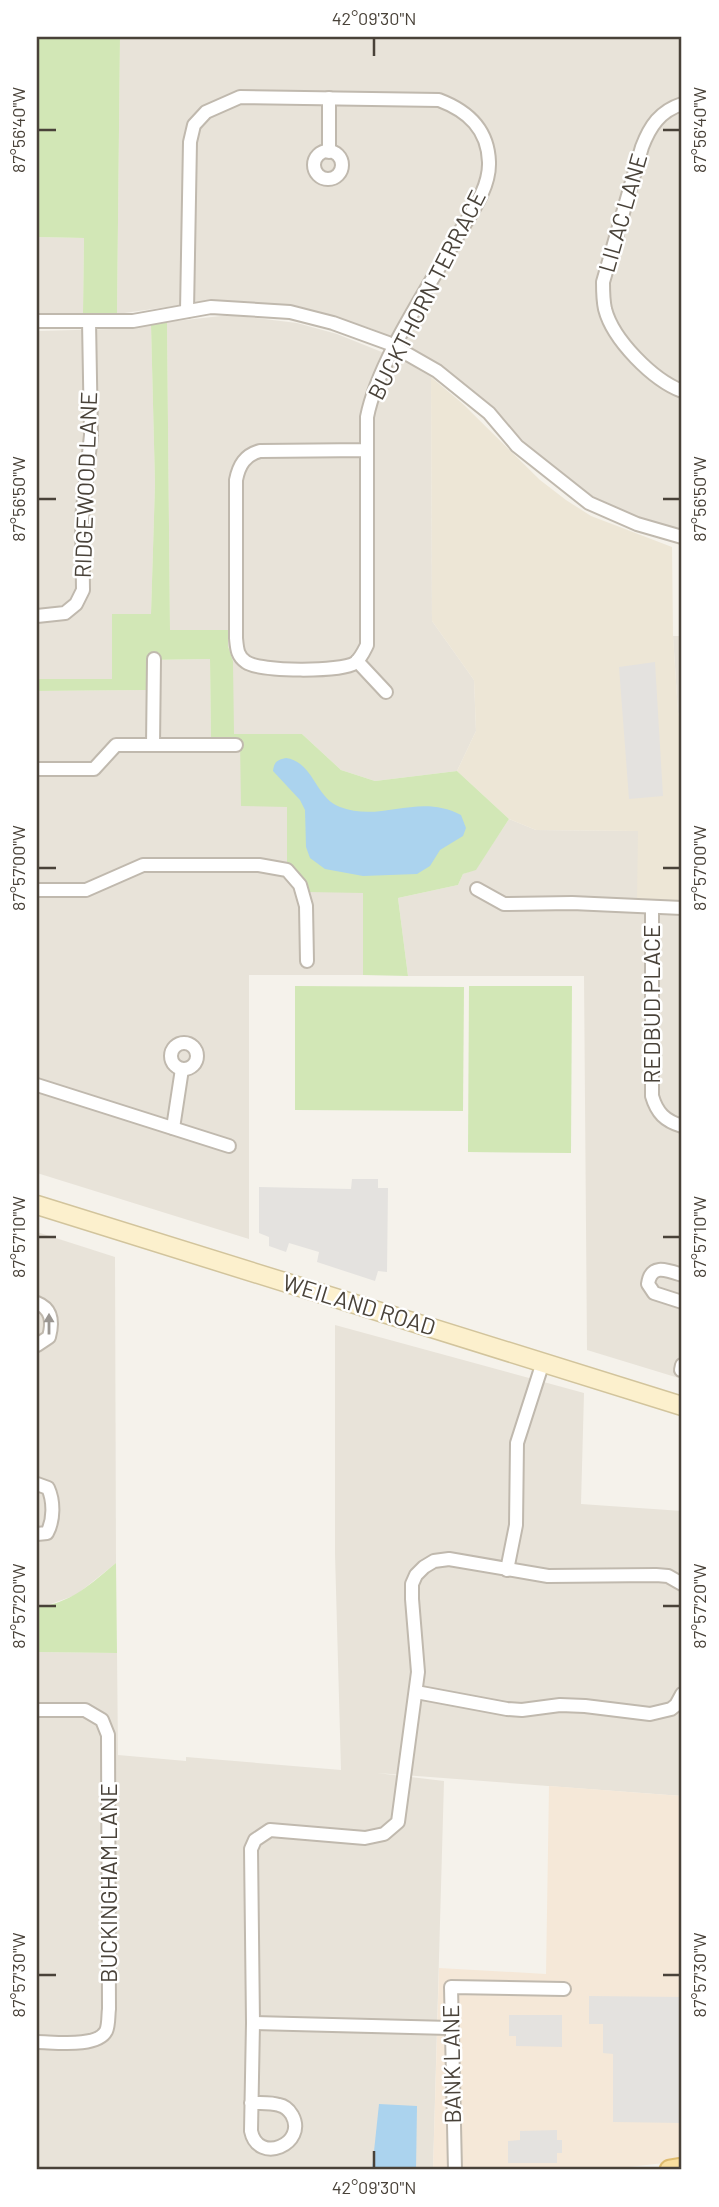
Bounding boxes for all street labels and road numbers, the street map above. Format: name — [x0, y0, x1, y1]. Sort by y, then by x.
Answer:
street label: LILAC LANE — [592, 150, 652, 275]
street label: BUCKTHORN TERRACE — [361, 185, 491, 404]
street label: RIDGEWOOD LANE — [68, 391, 102, 579]
street label: REDBUD PLACE — [637, 924, 665, 1084]
street label: WEILAND ROAD — [280, 1268, 439, 1341]
street label: BUCKINGHAM LANE — [94, 1783, 122, 1983]
street label: BANK LANE — [436, 2004, 466, 2124]

